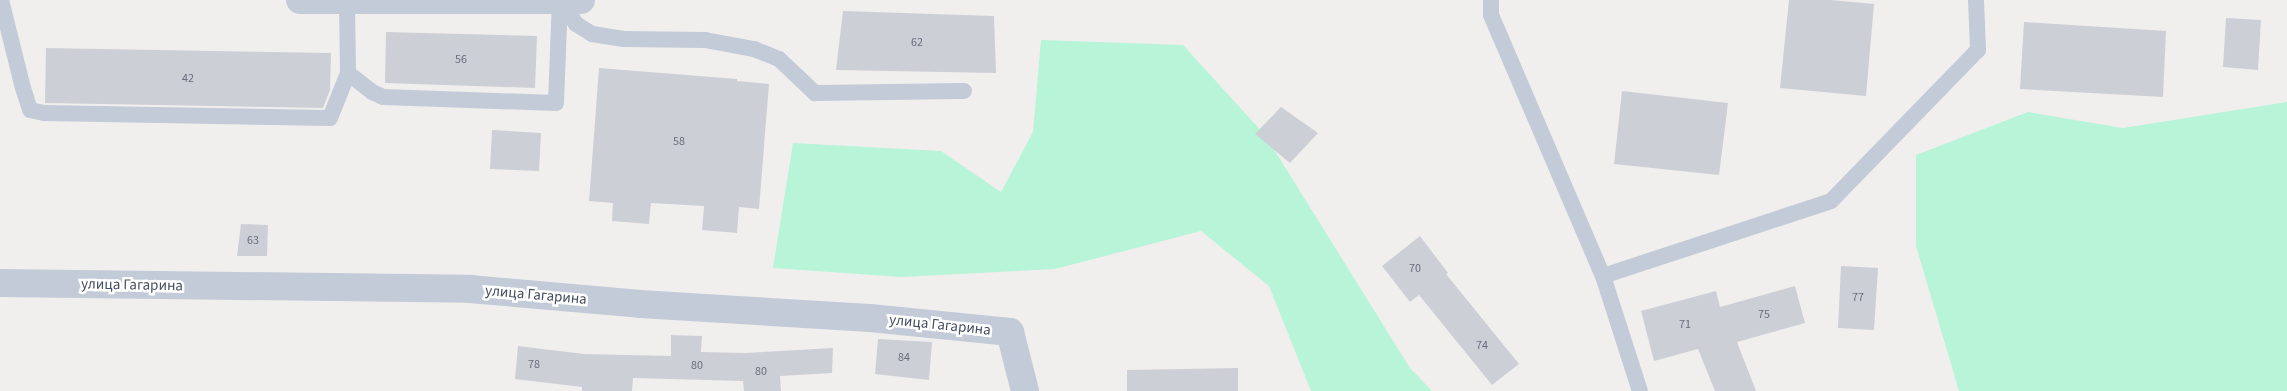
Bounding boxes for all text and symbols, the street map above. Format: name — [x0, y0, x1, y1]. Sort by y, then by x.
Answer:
house number: 62 — [911, 36, 923, 50]
house number: 56 — [455, 53, 467, 67]
house number: 42 — [182, 72, 194, 86]
house number: 58 — [673, 135, 685, 149]
house number: 63 — [247, 234, 259, 248]
house number: 70 — [1409, 262, 1421, 276]
street label: улица Гагарина — [81, 275, 183, 295]
street label: улица Гагарина — [484, 282, 588, 308]
house number: 77 — [1852, 291, 1864, 305]
house number: 75 — [1758, 308, 1770, 322]
street label: улица Гагарина — [888, 311, 992, 339]
house number: 71 — [1679, 318, 1691, 332]
house number: 74 — [1476, 339, 1488, 353]
house number: 84 — [898, 351, 910, 365]
house number: 78 — [528, 358, 540, 372]
house number: 80 — [691, 359, 703, 373]
house number: 80 — [755, 365, 767, 379]

